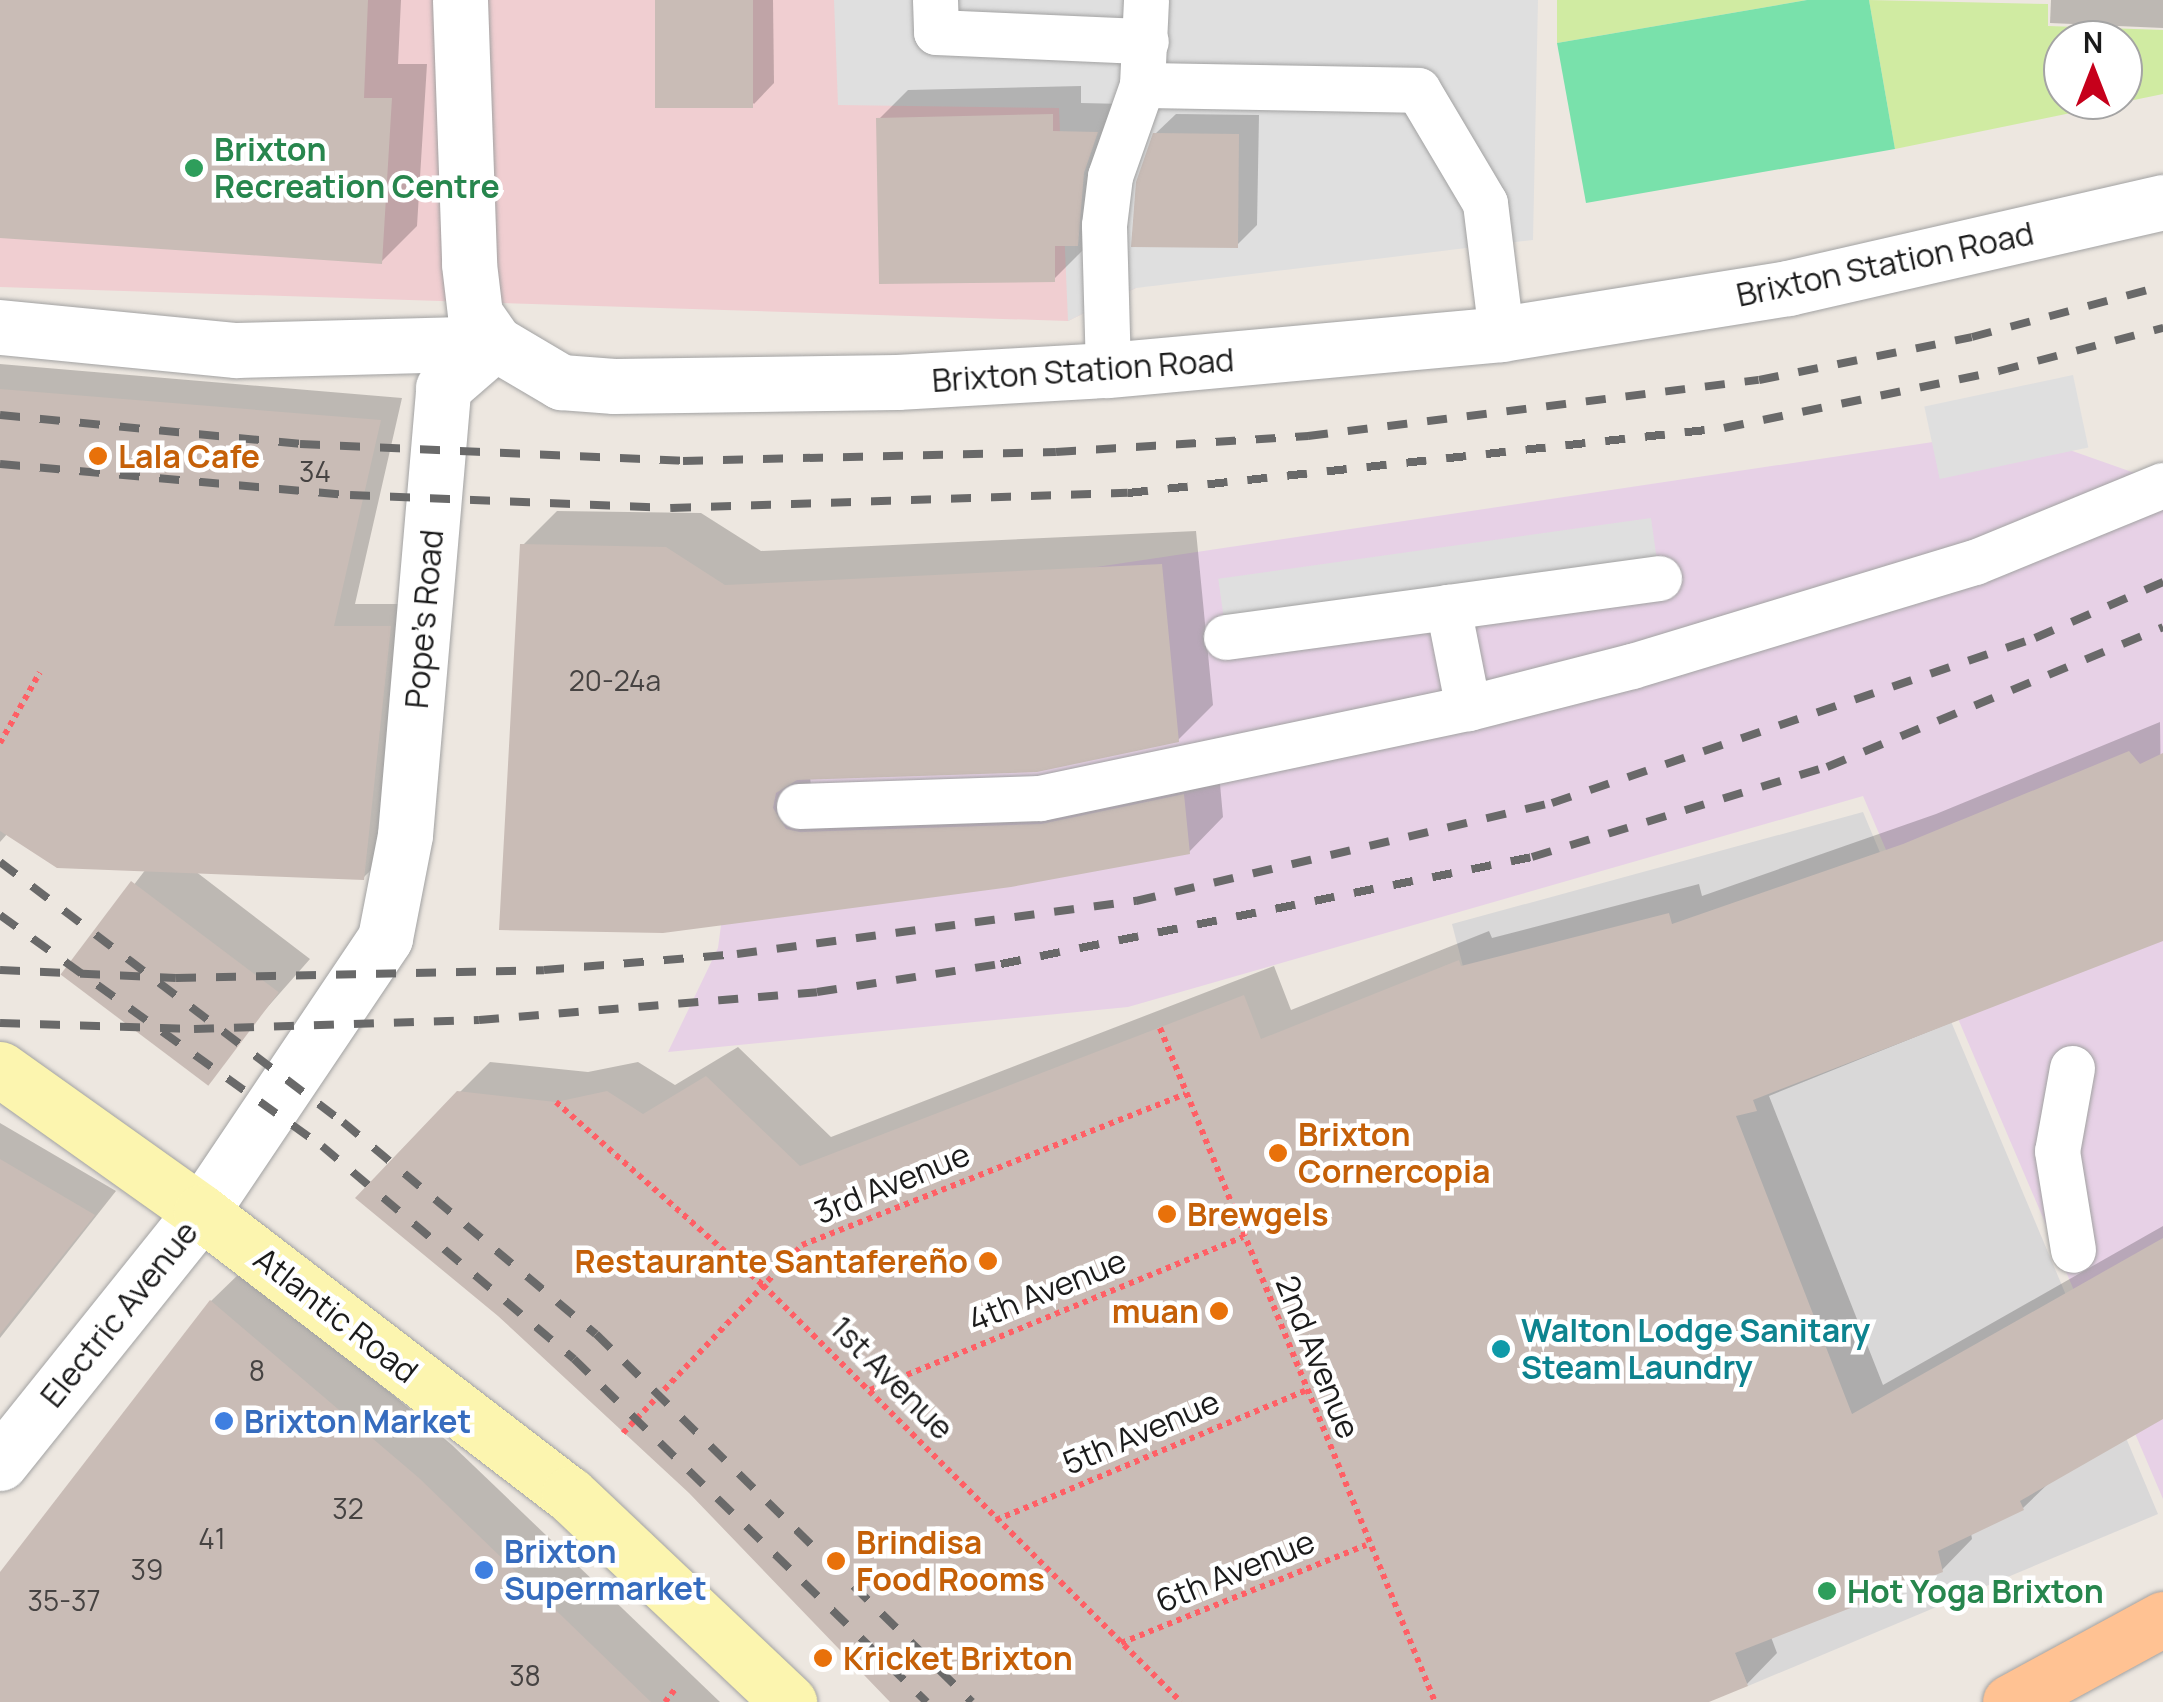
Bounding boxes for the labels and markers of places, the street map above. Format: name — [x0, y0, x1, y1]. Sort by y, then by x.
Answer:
place label: Brixton Recreation Centre — [214, 131, 500, 206]
marker: Brixton Recreation Centre — [183, 157, 205, 179]
place label: Lala Cafe — [118, 437, 260, 475]
marker: Lala Cafe — [87, 445, 109, 467]
place label: Brixton Cornercopia — [1298, 1116, 1490, 1191]
marker: Brixton Cornercopia — [1267, 1142, 1289, 1164]
place label: Brewgels — [1187, 1195, 1329, 1233]
marker: Brewgels — [1156, 1203, 1178, 1225]
place label: Restaurante Santafereño — [575, 1242, 968, 1280]
marker: Restaurante Santafereño — [977, 1250, 999, 1272]
place label: muan — [1112, 1292, 1199, 1330]
marker: muan — [1208, 1300, 1230, 1322]
place label: Walton Lodge Sanitary Steam Laundry — [1521, 1312, 1870, 1387]
marker: Walton Lodge Sanitary Steam Laundry — [1490, 1338, 1512, 1360]
place label: Brixton Market — [244, 1402, 471, 1440]
marker: Brixton Market — [213, 1410, 235, 1432]
place label: Brindisa Food Rooms — [856, 1524, 1045, 1599]
place label: Brixton Supermarket — [504, 1533, 707, 1608]
marker: Brindisa Food Rooms — [825, 1550, 847, 1572]
marker: Brixton Supermarket — [473, 1559, 495, 1581]
place label: Hot Yoga Brixton — [1847, 1572, 2104, 1610]
marker: Hot Yoga Brixton — [1816, 1580, 1838, 1602]
place label: Kricket Brixton — [843, 1639, 1073, 1677]
marker: Kricket Brixton — [812, 1647, 834, 1669]

